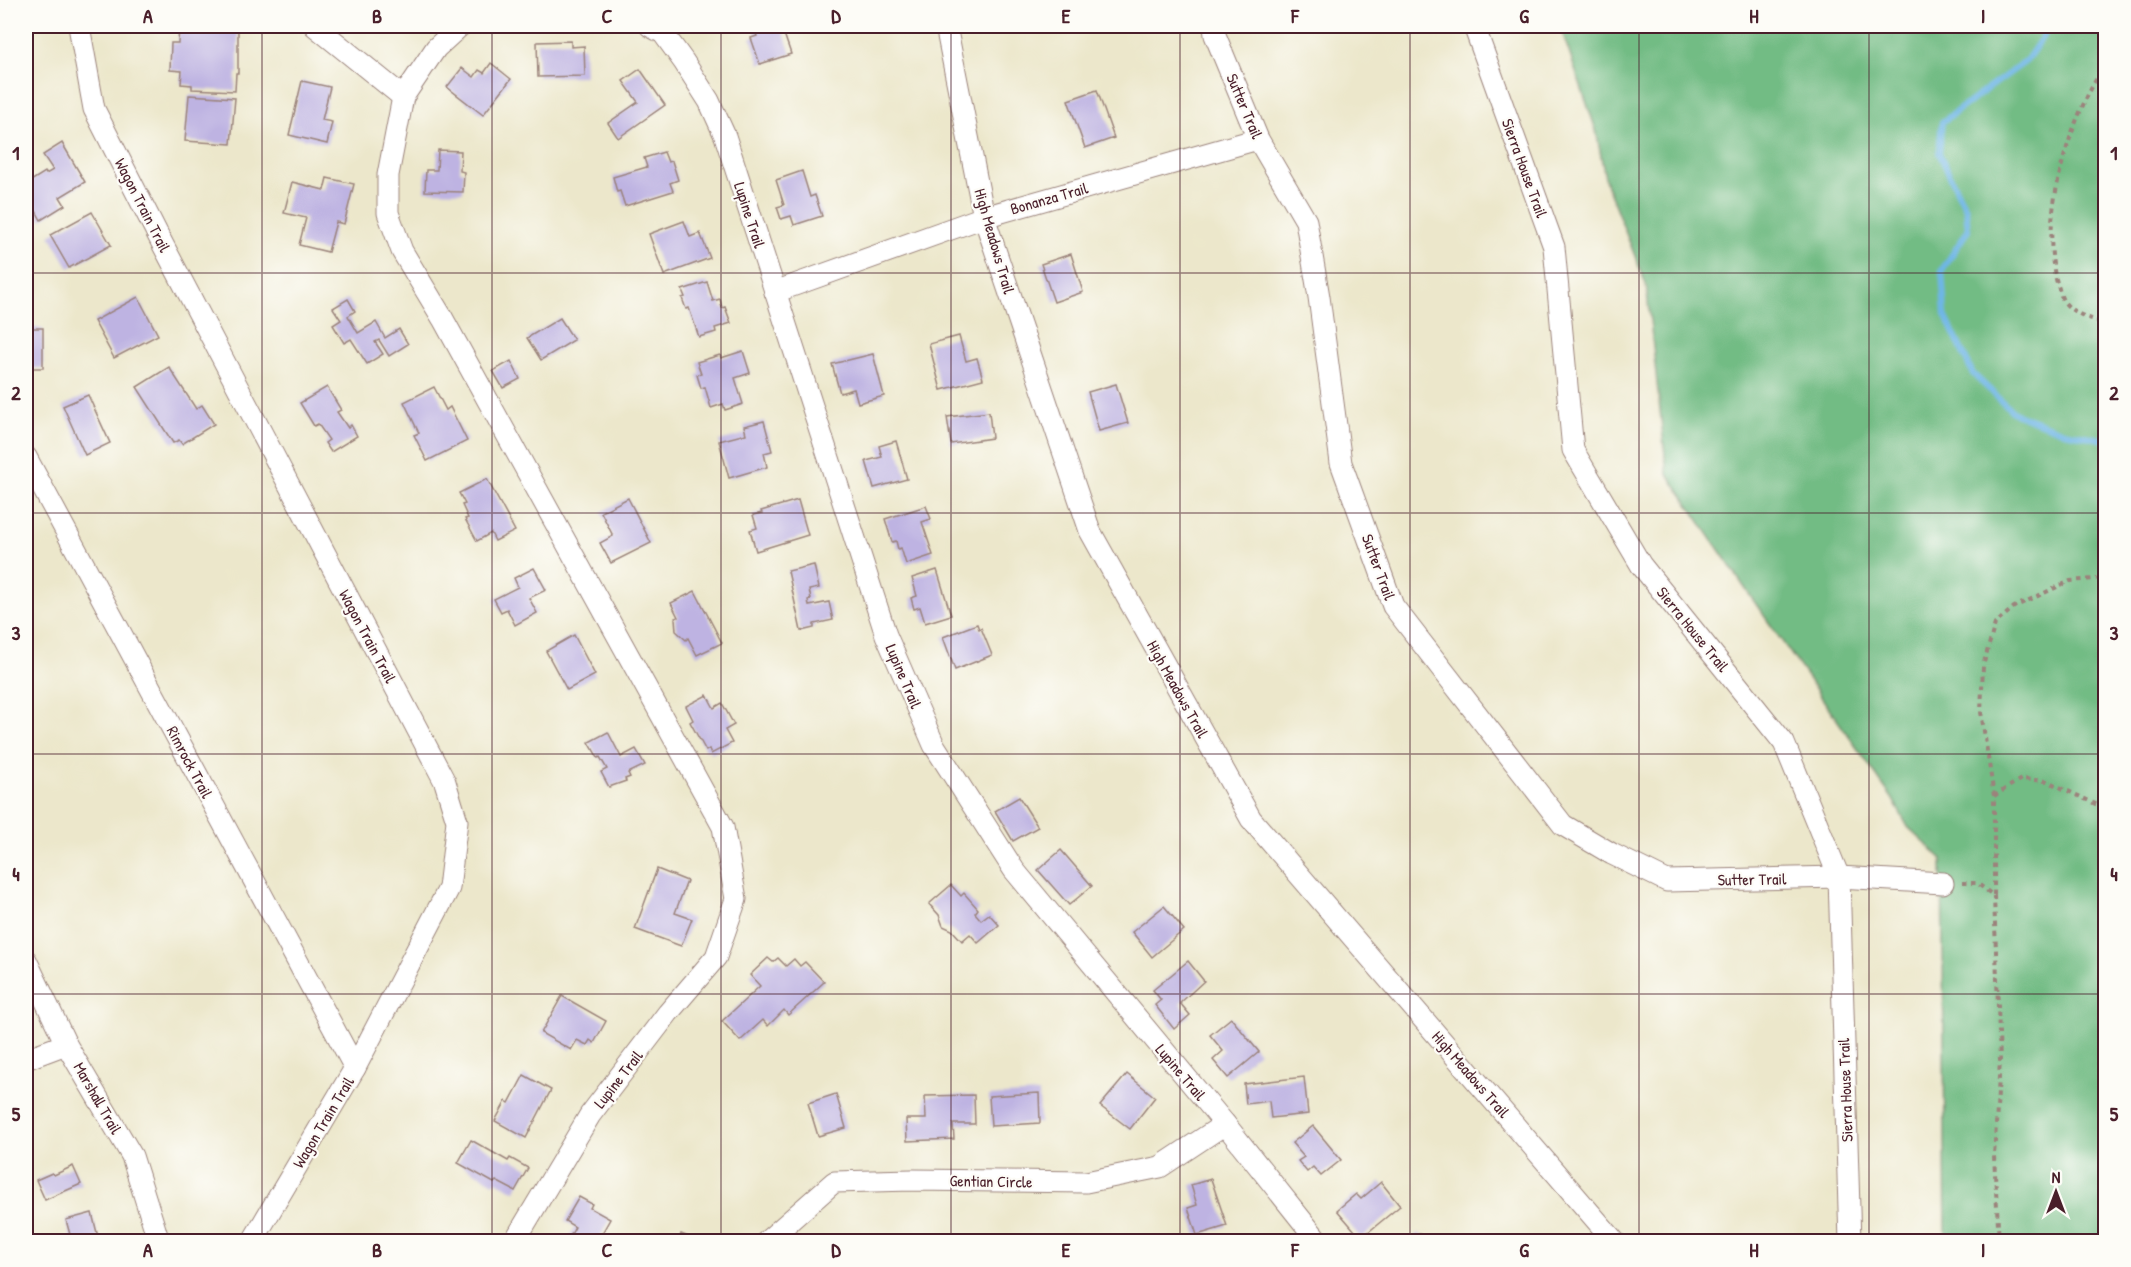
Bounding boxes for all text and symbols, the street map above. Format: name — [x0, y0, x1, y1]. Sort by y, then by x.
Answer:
text: A — [143, 2, 153, 29]
text: B — [372, 2, 382, 29]
text: C — [602, 2, 613, 29]
text: D — [831, 2, 841, 29]
text: E — [1062, 2, 1071, 29]
text: F — [1290, 2, 1300, 29]
text: G — [1519, 2, 1529, 29]
text: H — [1749, 2, 1759, 29]
text: I — [1981, 2, 1985, 29]
street label: Sutter Trail — [1221, 70, 1269, 143]
street label: Sierra House Trail — [1497, 115, 1553, 221]
text: 1 — [12, 139, 20, 166]
text: 1 — [2110, 139, 2118, 166]
street label: Wagon Train Trail — [110, 154, 176, 256]
street label: Bonanza Trail — [1008, 176, 1091, 220]
street label: Lupine Trail — [729, 179, 771, 251]
street label: High Meadows Trail — [969, 186, 1021, 297]
text: 2 — [11, 379, 21, 406]
text: 2 — [2109, 379, 2119, 406]
street label: Sutter Trail — [1357, 531, 1401, 604]
street label: Sierra House Trail — [1652, 582, 1735, 677]
street label: Wagon Train Trail — [334, 585, 402, 687]
text: 3 — [12, 619, 21, 646]
text: 3 — [2110, 619, 2119, 646]
street label: High Meadows Trail — [1142, 636, 1214, 742]
street label: Lupine Trail — [881, 640, 928, 712]
street label: Rimrock Trail — [162, 722, 219, 803]
text: 4 — [12, 860, 20, 887]
text: 4 — [2110, 860, 2118, 887]
street label: Sutter Trail — [1717, 867, 1787, 891]
street label: High Meadows Trail — [1427, 1026, 1515, 1123]
street label: Sierra House Trail — [1832, 1037, 1858, 1142]
street label: Lupine Trail — [1151, 1039, 1212, 1106]
street label: Lupine Trail — [588, 1045, 648, 1112]
street label: Marshall Trail — [69, 1058, 128, 1139]
street label: Wagon Train Trail — [287, 1072, 359, 1172]
text: 5 — [12, 1100, 21, 1127]
text: 5 — [2110, 1100, 2119, 1127]
north arrow — [2026, 1162, 2086, 1222]
text: N — [2052, 1166, 2061, 1188]
street label: Gentian Circle — [949, 1169, 1033, 1193]
text: A — [143, 1236, 153, 1263]
text: B — [372, 1236, 382, 1263]
text: C — [602, 1236, 613, 1263]
text: D — [831, 1236, 841, 1263]
text: E — [1062, 1236, 1071, 1263]
text: F — [1290, 1236, 1300, 1263]
text: G — [1519, 1236, 1529, 1263]
text: H — [1749, 1236, 1759, 1263]
text: I — [1981, 1236, 1985, 1263]

